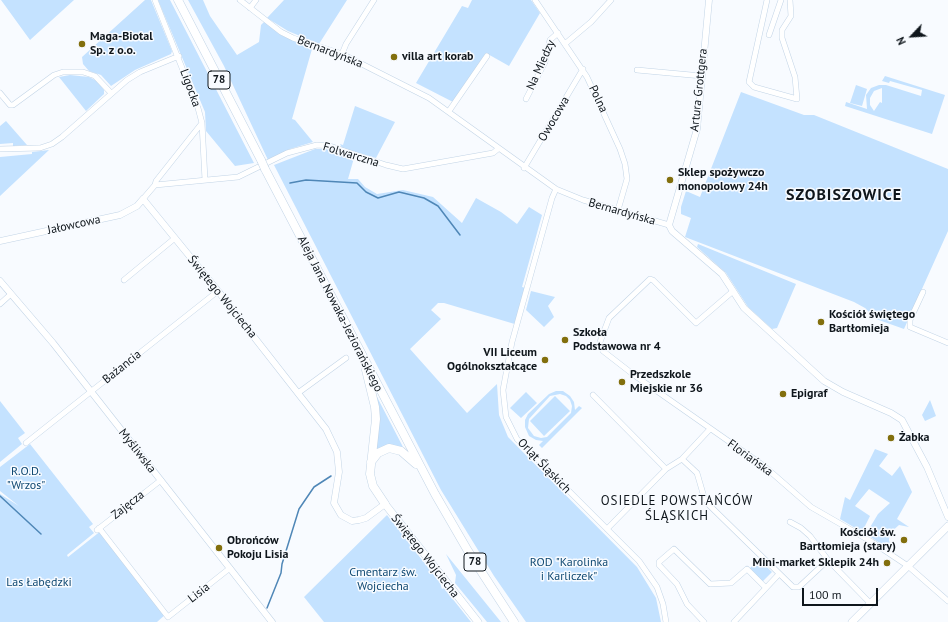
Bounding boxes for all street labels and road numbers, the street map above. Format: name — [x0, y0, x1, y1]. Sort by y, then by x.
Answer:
street label: Bernardyńska — [295, 33, 365, 71]
street label: Na Miedzy — [524, 38, 558, 92]
street label: Artura Grottgera — [687, 48, 711, 132]
street label: Ligocka — [176, 67, 204, 109]
road number: 78 — [208, 71, 230, 89]
street label: Polna — [585, 83, 611, 115]
street label: Owocowa — [535, 94, 573, 144]
street label: Folwarczna — [321, 140, 381, 170]
street label: Bernardyńska — [587, 196, 657, 228]
street label: Jałowcowa — [46, 212, 102, 238]
street label: Aleja Jana Nowaka-Jeziorańskiego — [294, 234, 386, 394]
street label: Świętego Wojciecha — [184, 253, 260, 341]
street label: Bażancia — [100, 347, 144, 387]
street label: Myśliwska — [115, 426, 159, 476]
street label: Orląt Śląskich — [514, 436, 574, 496]
street label: Floriańska — [724, 437, 776, 479]
street label: Zajęcza — [109, 488, 147, 522]
street label: Świętego Wojciecha — [388, 511, 462, 601]
road number: 78 — [464, 553, 486, 571]
street label: Lisia — [185, 580, 213, 606]

